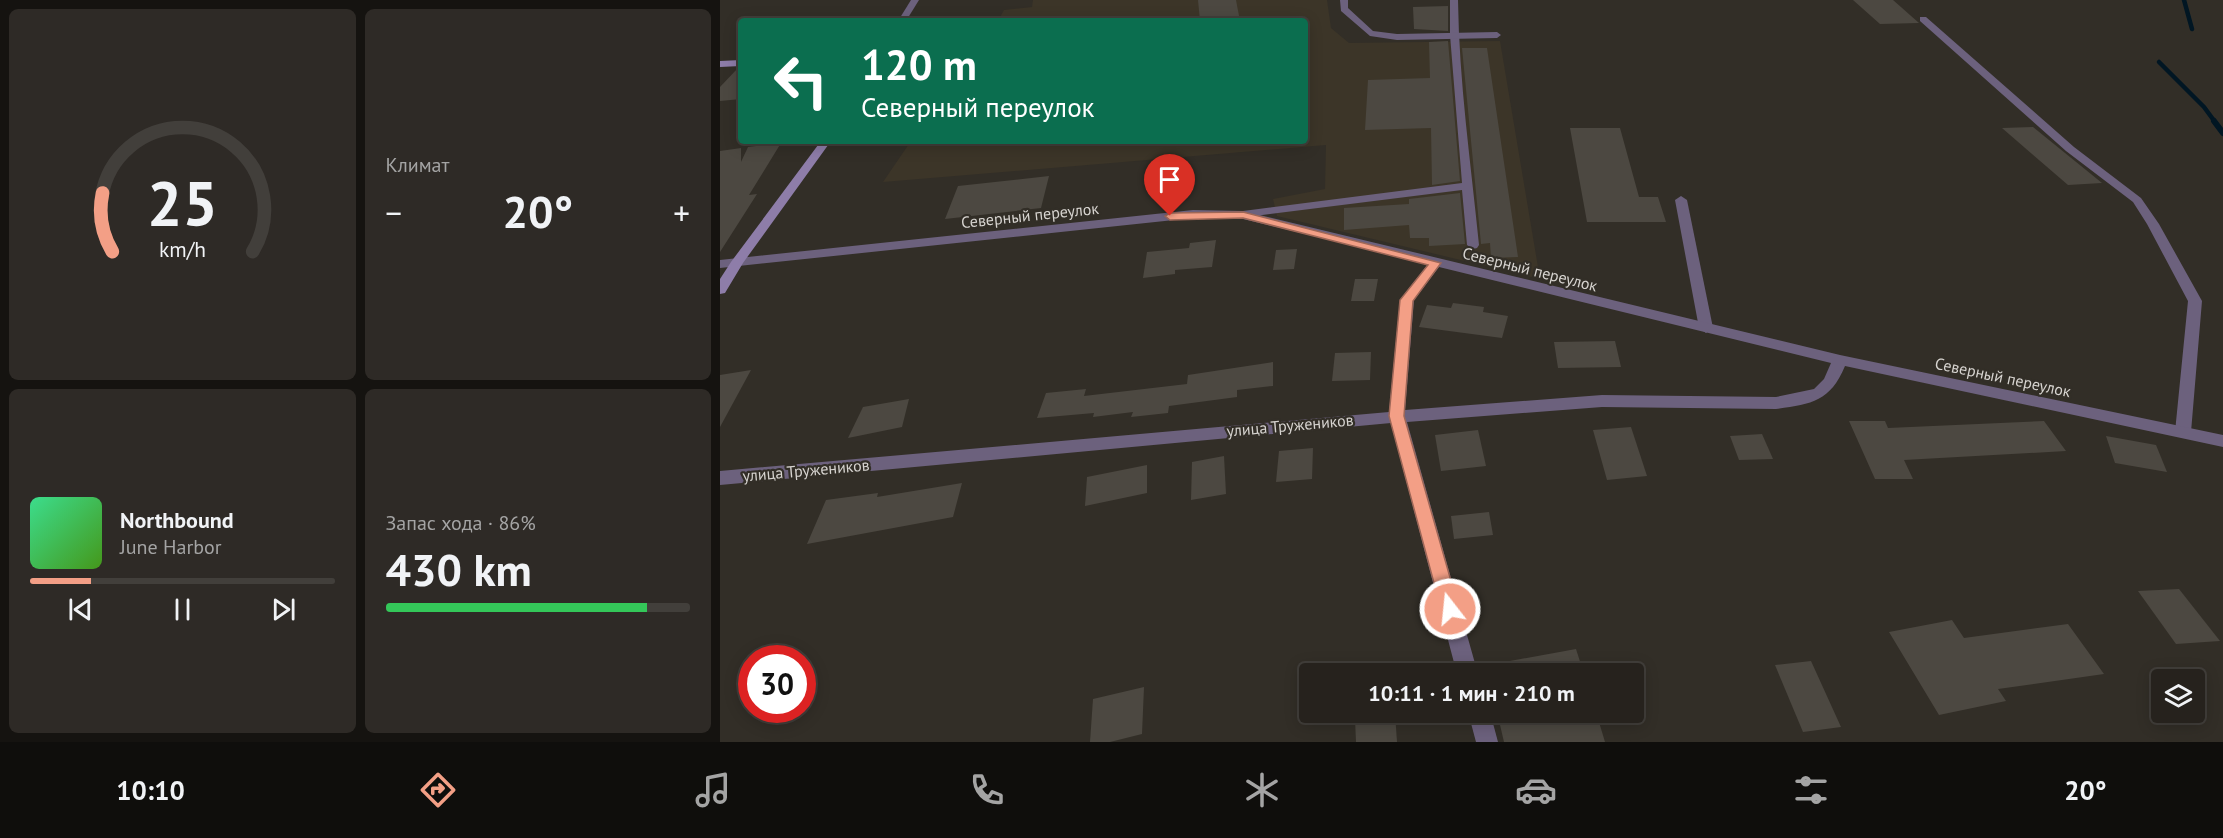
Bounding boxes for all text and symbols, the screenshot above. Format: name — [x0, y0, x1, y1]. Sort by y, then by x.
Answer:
text: 120 m — [861, 37, 977, 92]
icon: left — [762, 42, 840, 120]
text: Северный переулок — [861, 90, 1095, 124]
text: Климат — [386, 152, 449, 178]
pin — [1144, 154, 1195, 216]
text: 25 — [147, 162, 218, 243]
icon: arrive — [1153, 163, 1186, 196]
text: 20° — [502, 182, 573, 240]
text: − — [386, 191, 402, 234]
text: + — [673, 191, 690, 234]
street label: Северный переулок — [960, 198, 1100, 232]
text: km/h — [159, 235, 206, 263]
street label: Северный переулок — [1460, 243, 1600, 296]
street label: Северный переулок — [1933, 353, 2073, 401]
street label: улица Тружеников — [1226, 409, 1354, 441]
street label: улица Тружеников — [742, 454, 870, 486]
text: Northbound — [120, 506, 234, 534]
text: Запас хода · 86% — [386, 510, 536, 536]
text: June Harbor — [120, 534, 222, 560]
text: 430 km — [386, 540, 532, 598]
position arrow — [1418, 577, 1482, 641]
icon: previous — [64, 593, 97, 626]
icon: pause — [166, 593, 199, 626]
icon: next — [267, 593, 300, 626]
speed limit sign: 30 — [738, 645, 816, 723]
map controls — [2151, 669, 2205, 723]
button: layers — [2151, 669, 2205, 723]
text: 10:11 · 1 мин · 210 m — [1368, 679, 1575, 707]
icon: directions — [417, 769, 459, 811]
icon: music — [692, 769, 734, 811]
icon: phone — [966, 769, 1008, 811]
icon: climate — [1241, 769, 1283, 811]
icon: car — [1515, 769, 1557, 811]
icon: filters — [1790, 769, 1832, 811]
text: 10:10 — [116, 773, 185, 807]
text: 20° — [2064, 773, 2107, 807]

